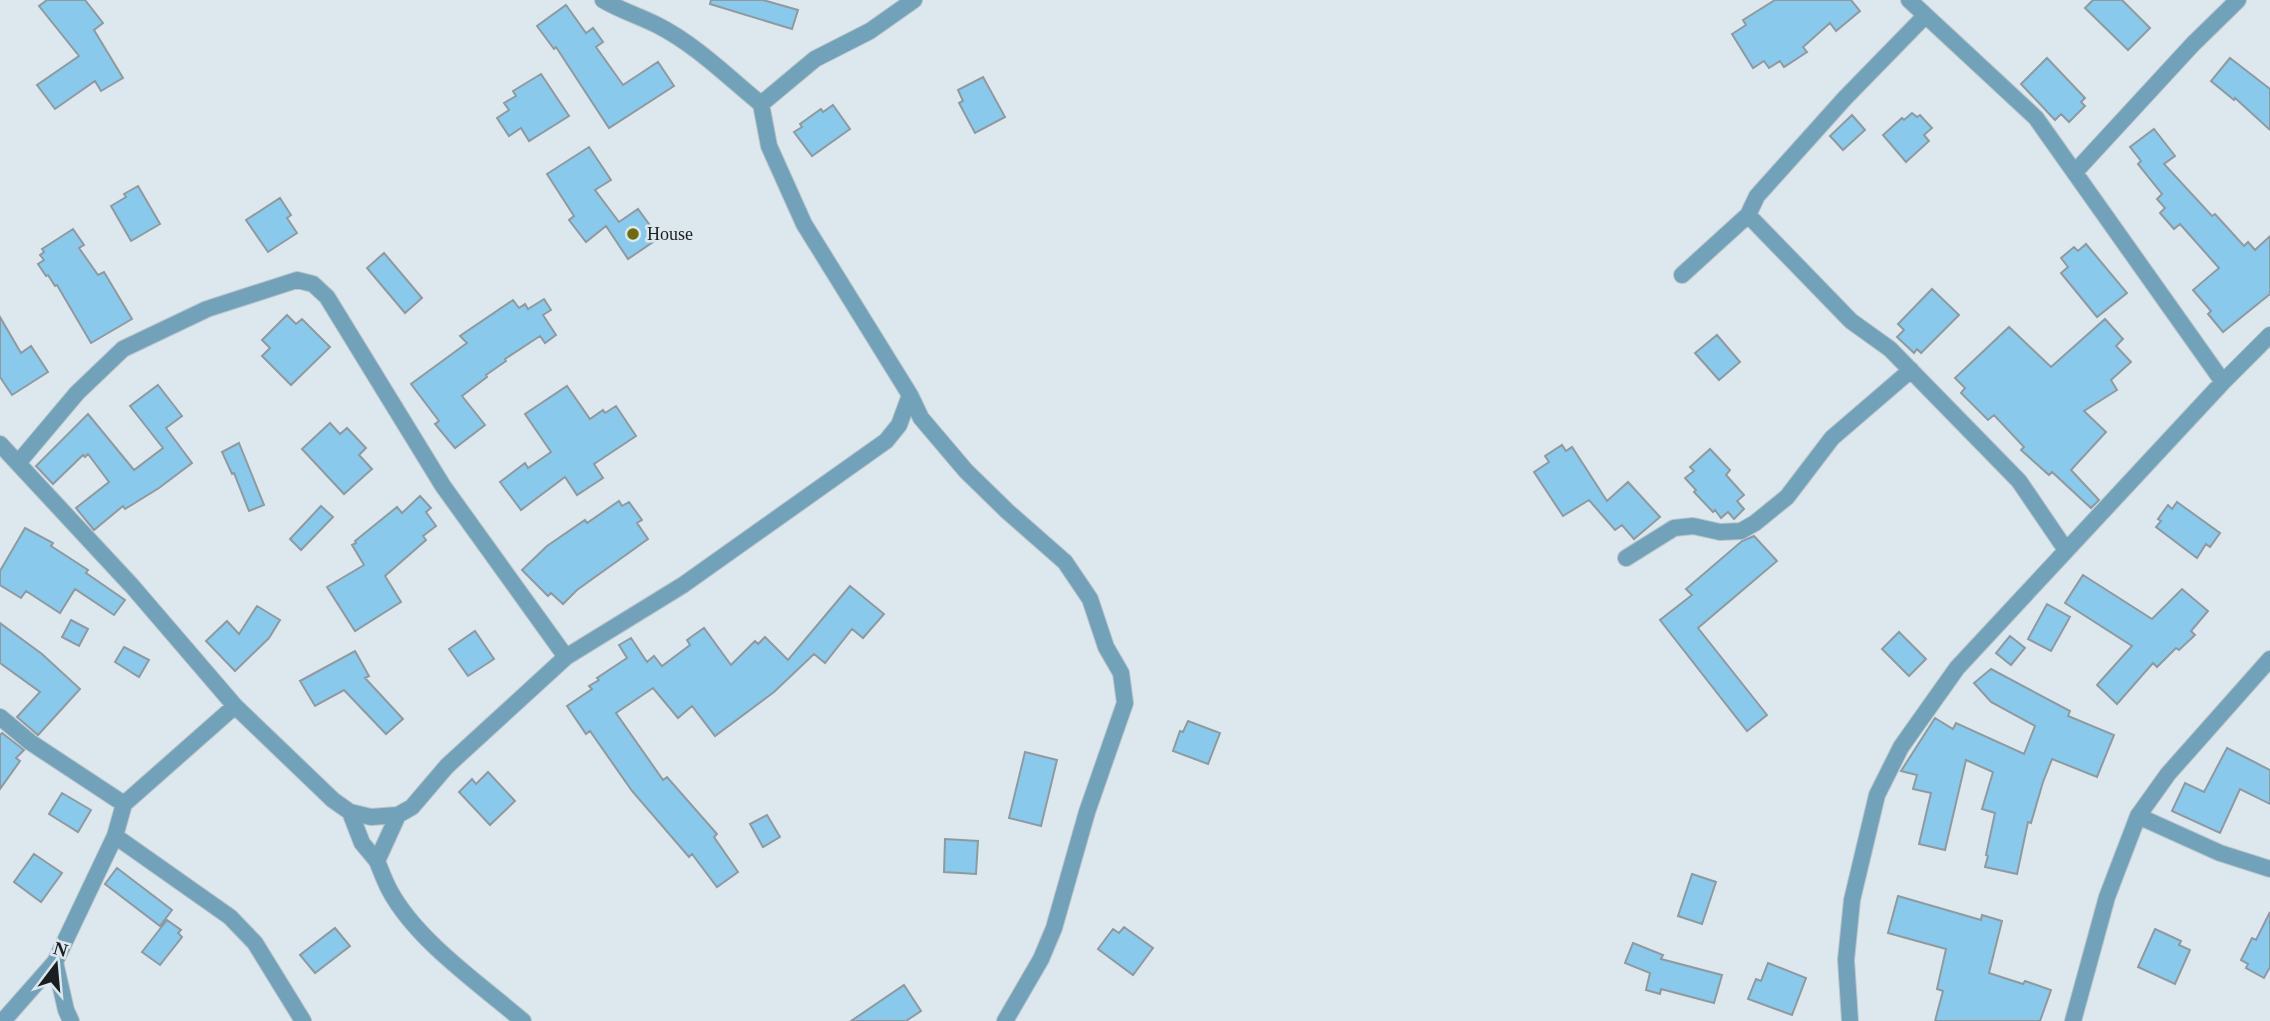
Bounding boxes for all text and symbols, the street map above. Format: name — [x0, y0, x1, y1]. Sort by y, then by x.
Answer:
place label: House — [647, 224, 693, 244]
marker: House — [625, 226, 641, 242]
north arrow — [21, 930, 91, 1000]
text: N — [51, 937, 70, 961]

